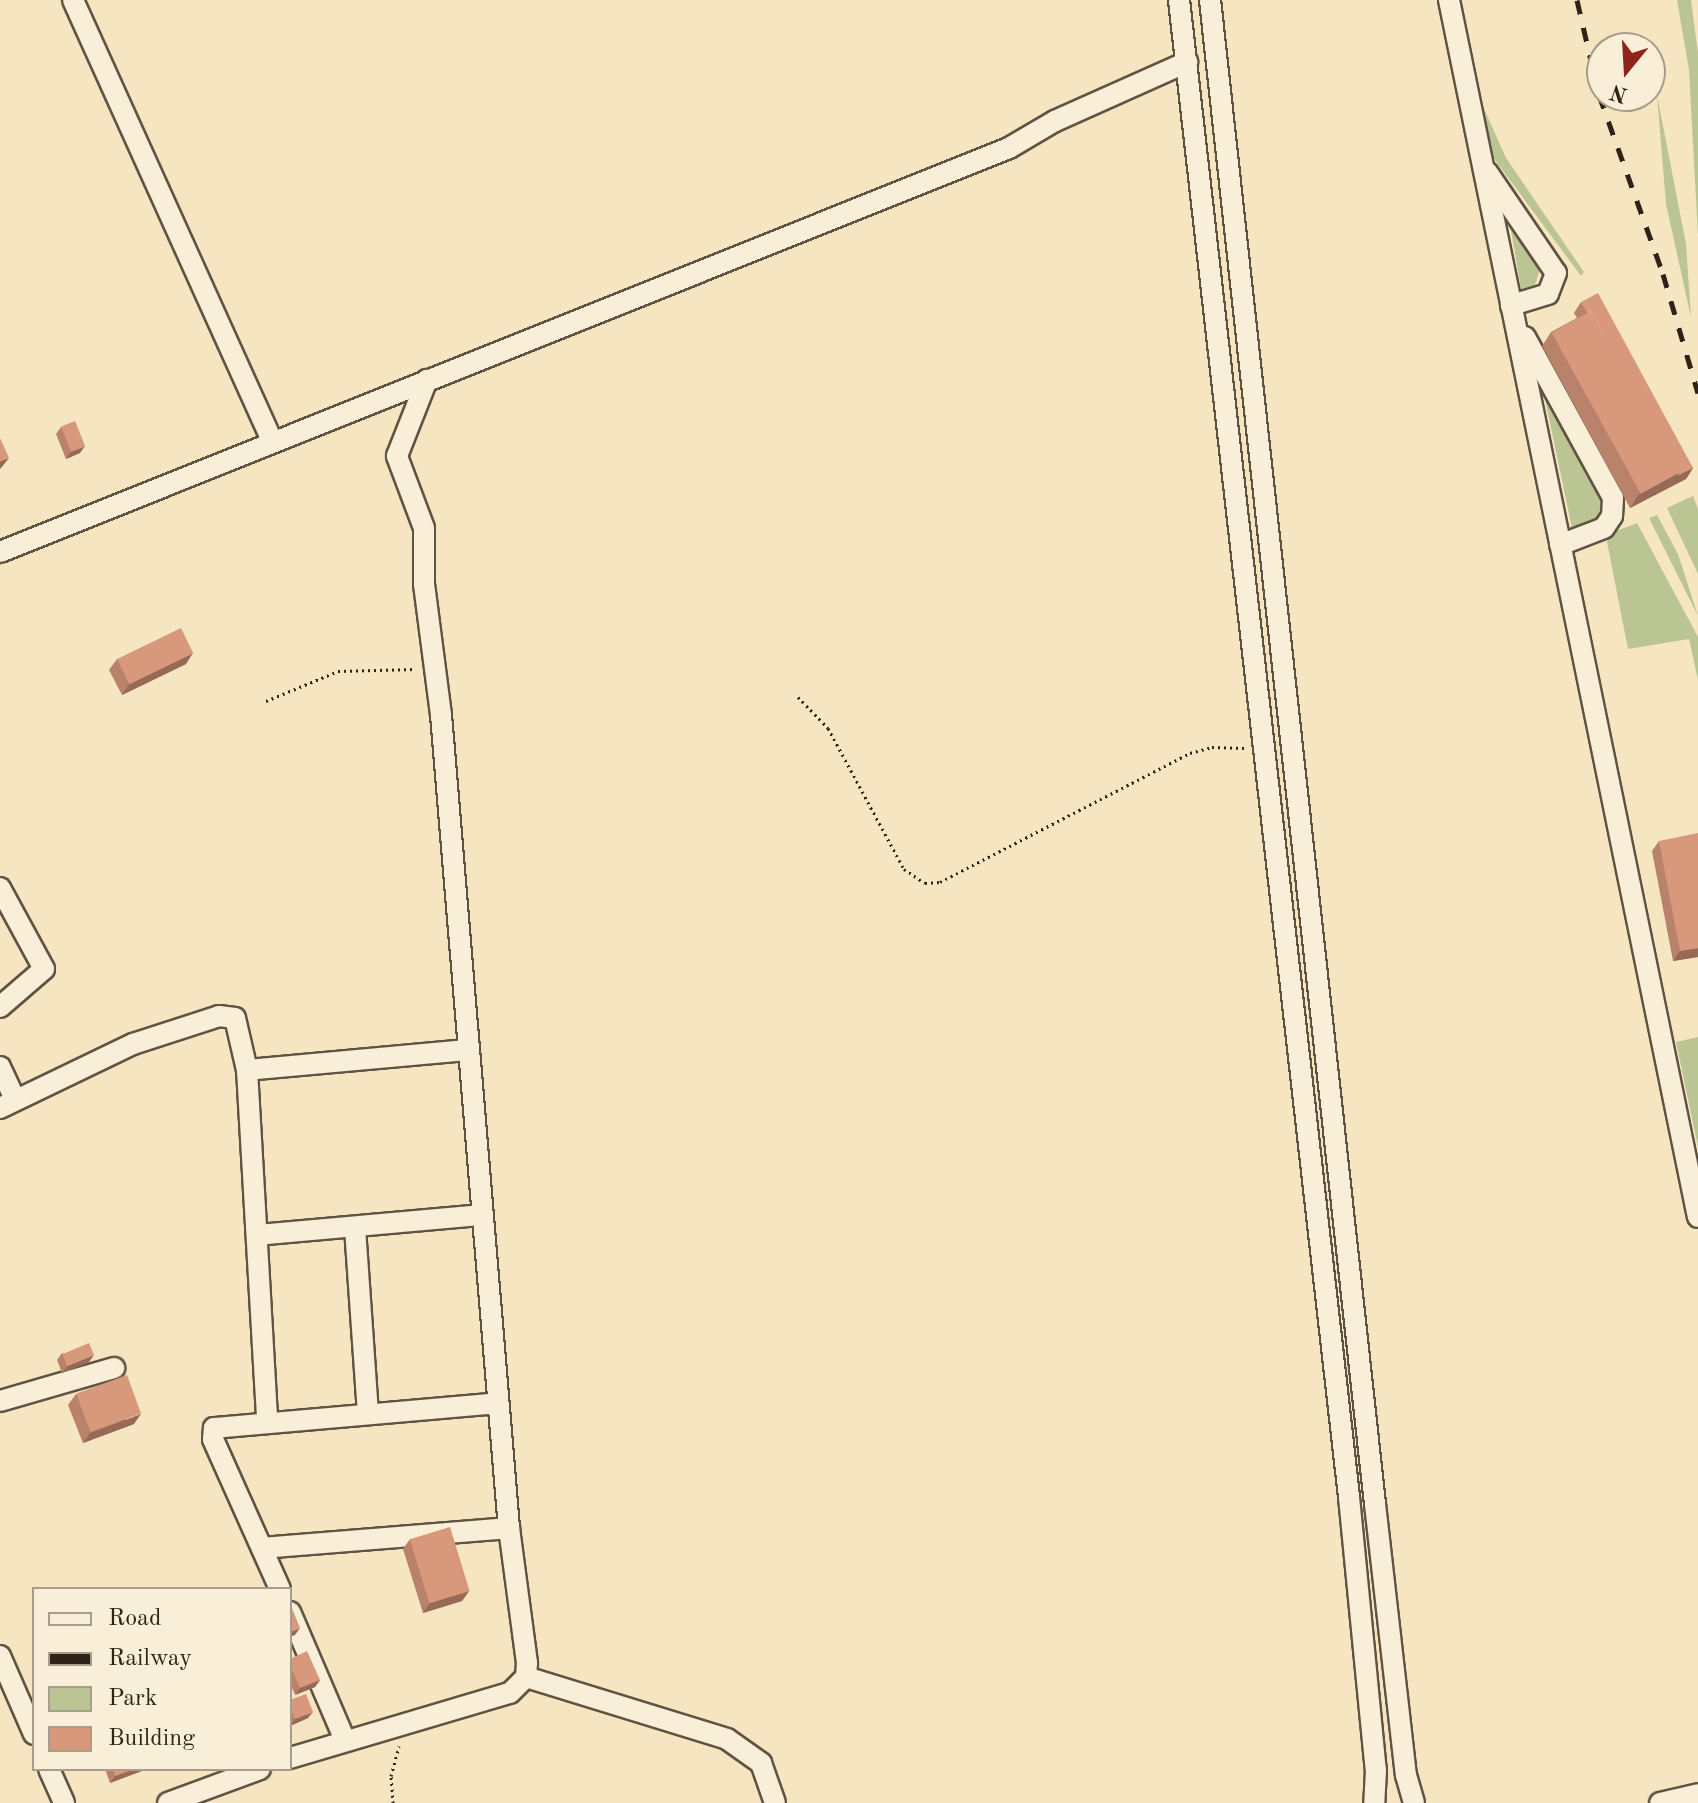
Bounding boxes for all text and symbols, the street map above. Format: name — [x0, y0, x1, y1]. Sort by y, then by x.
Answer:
north arrow — [1586, 32, 1666, 112]
text: N — [1608, 80, 1631, 106]
legend — [32, 1587, 292, 1771]
text: Road — [108, 1607, 161, 1631]
text: Railway — [108, 1647, 192, 1671]
text: Park — [108, 1687, 157, 1711]
text: Building — [108, 1727, 195, 1751]

